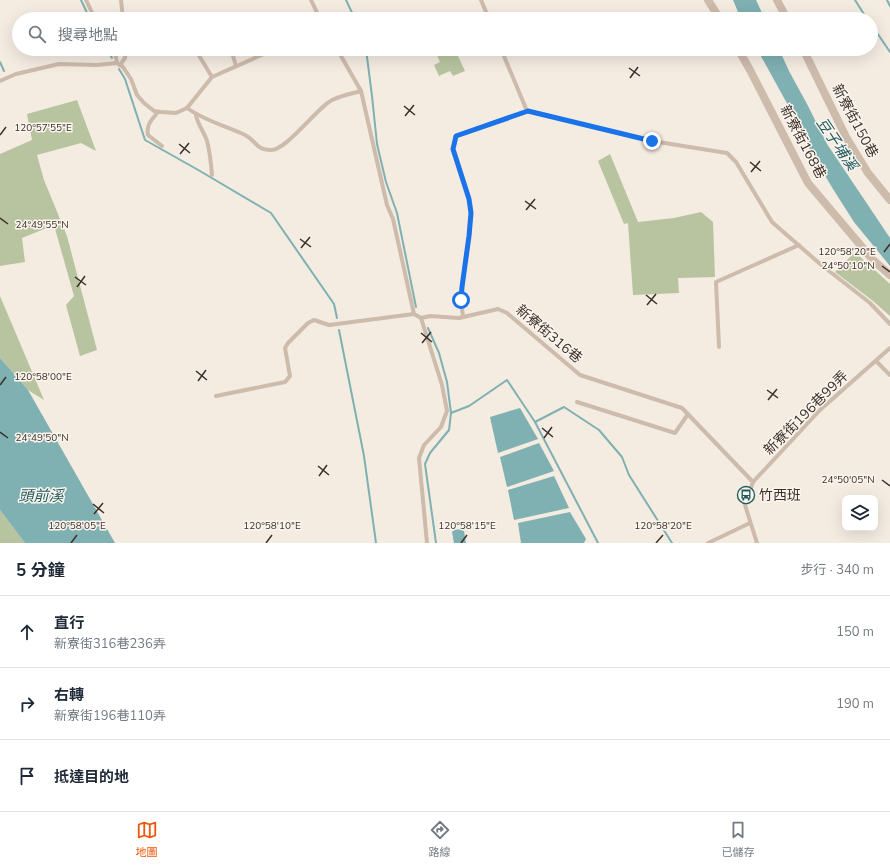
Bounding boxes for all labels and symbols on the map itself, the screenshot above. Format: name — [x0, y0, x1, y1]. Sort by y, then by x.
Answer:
street label: 新寮街150巷 — [828, 81, 882, 161]
street label: 新寮街168巷 — [776, 102, 830, 182]
water label: 豆子埔溪 — [812, 114, 863, 176]
text: 120°57'55"E — [14, 121, 72, 135]
route end — [643, 132, 661, 150]
text: 24°49'55"N — [15, 218, 69, 232]
text: 120°58'20"E — [818, 245, 876, 259]
text: 24°50'10"N — [821, 259, 875, 273]
route start — [452, 291, 470, 309]
street label: 新寮街316巷 — [512, 301, 586, 367]
street label: 新寮街196巷99弄 — [760, 367, 852, 459]
text: 120°58'00"E — [14, 370, 72, 384]
text: 24°49'50"N — [15, 431, 69, 445]
text: 24°50'05"N — [821, 473, 875, 487]
bus stop icon: 竹西班 — [736, 485, 756, 505]
water label: 頭前溪 — [18, 486, 65, 506]
place label: 竹西班 — [759, 486, 801, 505]
text: 120°58'05"E — [48, 519, 106, 533]
text: 120°58'10"E — [243, 519, 301, 533]
text: 120°58'15"E — [438, 519, 496, 533]
text: 120°58'20"E — [634, 519, 692, 533]

